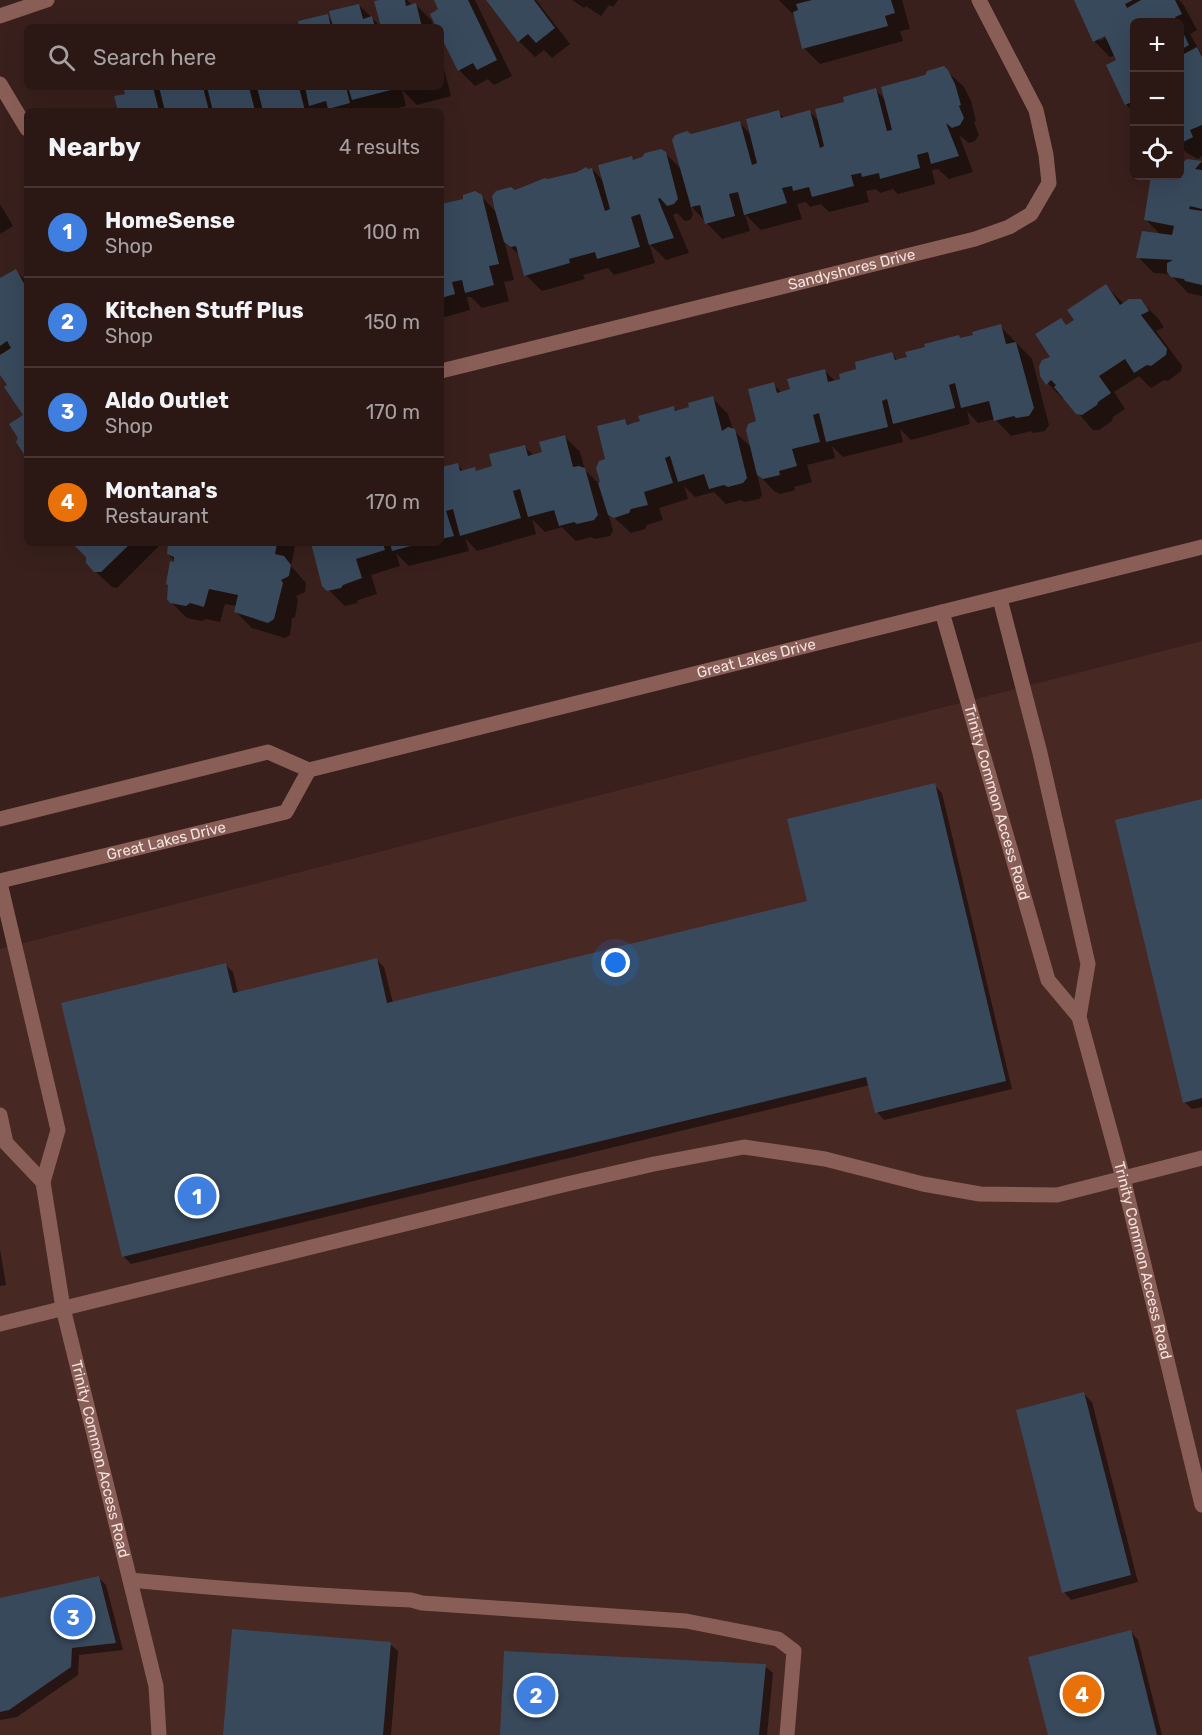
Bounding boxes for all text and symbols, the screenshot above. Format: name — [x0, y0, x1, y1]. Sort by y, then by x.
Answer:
map controls — [1130, 18, 1184, 180]
button: + — [1130, 18, 1184, 72]
search box — [24, 24, 444, 90]
icon: search — [45, 41, 78, 74]
text: Search here — [93, 44, 216, 71]
button: − — [1130, 72, 1184, 126]
button: locate — [1130, 126, 1184, 180]
text: Nearby — [48, 132, 141, 163]
text: 4 results — [339, 135, 420, 159]
text: HomeSense — [105, 207, 235, 234]
text: 1 — [63, 220, 72, 244]
text: 100 m — [363, 220, 420, 244]
text: Shop — [105, 234, 153, 258]
street label: Sandyshores Drive — [786, 245, 917, 294]
text: Kitchen Stuff Plus — [105, 297, 304, 324]
text: 2 — [61, 310, 74, 334]
text: 150 m — [364, 310, 420, 334]
text: Shop — [105, 324, 153, 348]
text: Aldo Outlet — [105, 387, 229, 414]
text: 3 — [61, 400, 74, 424]
text: 170 m — [366, 400, 420, 424]
text: Shop — [105, 414, 153, 438]
text: Montana's — [105, 477, 218, 504]
text: 4 — [61, 490, 74, 514]
text: 170 m — [366, 490, 420, 514]
text: Restaurant — [105, 504, 209, 528]
street label: Great Lakes Drive — [695, 635, 818, 682]
street label: Trinity Common Access Road — [960, 702, 1034, 902]
street label: Great Lakes Drive — [105, 818, 228, 864]
your location — [601, 948, 630, 977]
street label: Trinity Common Access Road — [1110, 1160, 1175, 1361]
pin: 1 — [178, 1174, 216, 1218]
street label: Trinity Common Access Road — [67, 1358, 133, 1560]
pin: 3 — [54, 1594, 92, 1640]
pin: 2 — [516, 1672, 556, 1718]
pin: 4 — [1062, 1672, 1102, 1716]

